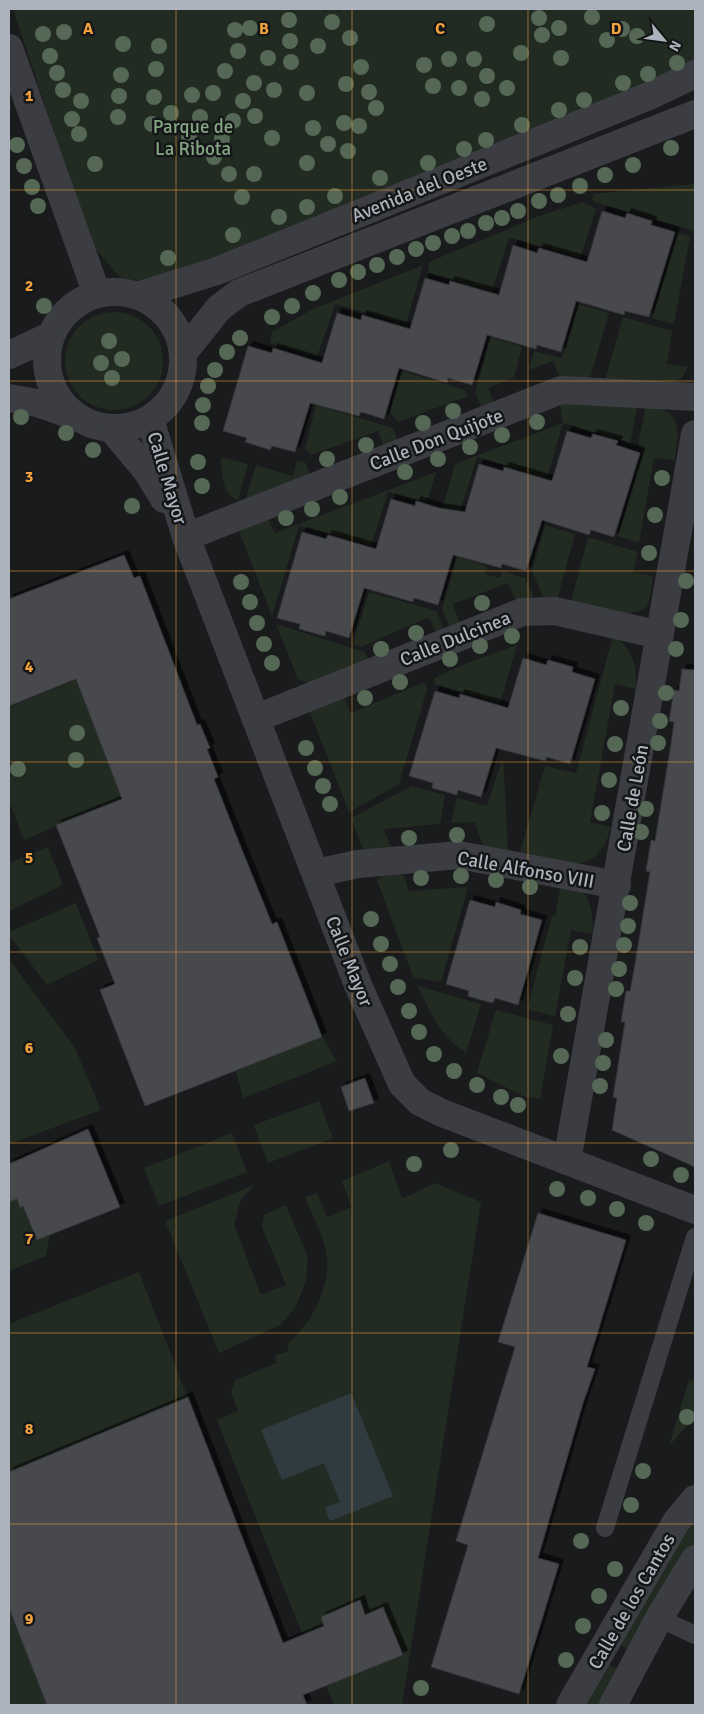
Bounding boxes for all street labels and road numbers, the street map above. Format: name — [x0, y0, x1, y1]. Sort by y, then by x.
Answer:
street label: Avenida del Oeste — [348, 152, 491, 228]
street label: Calle Don Quijote — [366, 403, 506, 476]
street label: Calle Mayor — [142, 429, 193, 528]
street label: Calle Dulcinea — [396, 606, 514, 672]
street label: Calle de León — [612, 743, 654, 854]
street label: Calle Alfonso VIII — [455, 846, 596, 894]
street label: Calle Mayor — [320, 913, 378, 1010]
street label: Calle de los Cantos — [583, 1529, 681, 1674]

